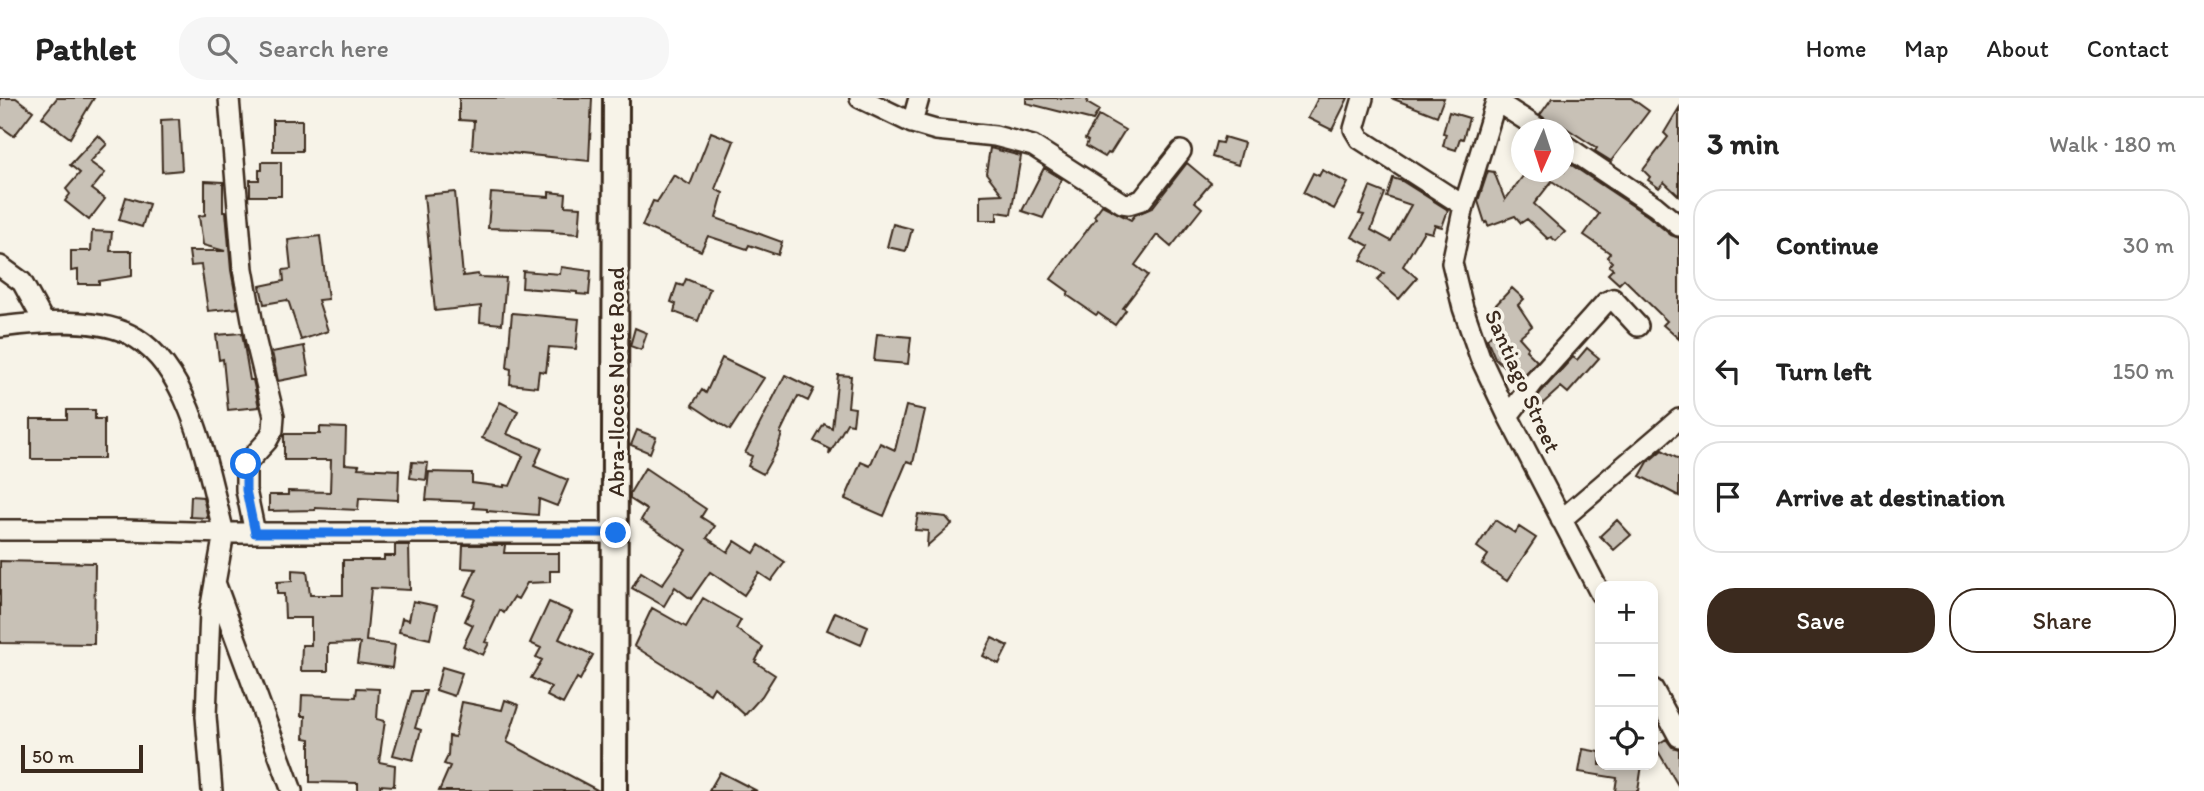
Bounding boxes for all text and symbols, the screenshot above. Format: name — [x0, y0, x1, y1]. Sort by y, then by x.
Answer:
search box — [179, 17, 669, 80]
text: Pathlet — [35, 29, 137, 68]
icon: search — [203, 29, 241, 67]
text: Search here — [259, 32, 389, 64]
text: Home — [1806, 34, 1866, 63]
text: Map — [1904, 34, 1948, 63]
text: About — [1986, 34, 2049, 63]
text: Contact — [2087, 34, 2169, 63]
north arrow — [1511, 119, 1574, 182]
text: 3 min — [1707, 125, 1779, 162]
text: Walk · 180 m — [2049, 130, 2176, 158]
icon: ahead — [1709, 226, 1747, 264]
text: Continue — [1776, 229, 1879, 261]
text: 30 m — [2123, 231, 2174, 259]
street label: Abra-Ilocos Norte Road — [602, 267, 630, 497]
street label: Santiago Street — [1479, 305, 1567, 457]
icon: left — [1709, 352, 1747, 390]
text: Turn left — [1776, 355, 1872, 387]
text: 150 m — [2113, 357, 2174, 385]
route start — [230, 448, 261, 479]
icon: arrive — [1709, 478, 1747, 516]
text: Arrive at destination — [1776, 481, 2005, 513]
route end — [600, 517, 631, 548]
map controls — [1595, 581, 1658, 770]
button: + — [1595, 581, 1658, 644]
button: Save — [1707, 588, 1935, 653]
button: Share — [1949, 588, 2176, 653]
button: − — [1595, 644, 1658, 707]
button: locate — [1595, 707, 1658, 770]
scale bar — [21, 742, 144, 774]
text: 50 m — [32, 745, 74, 768]

